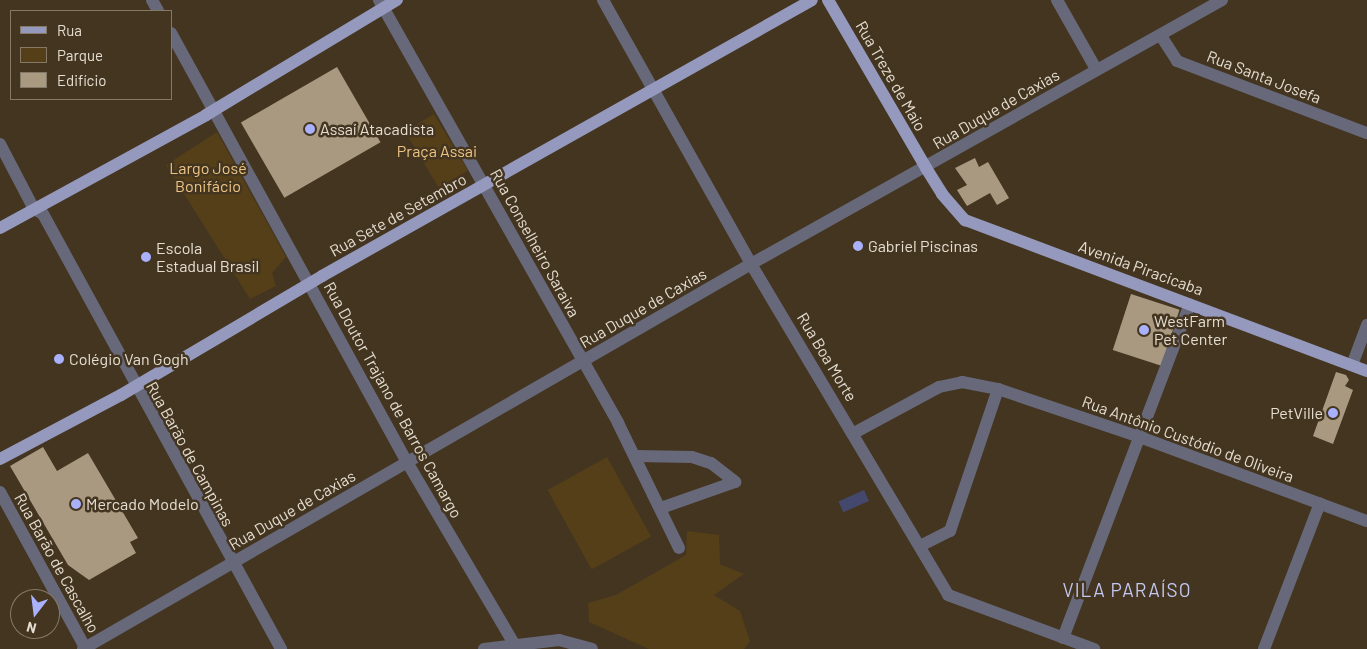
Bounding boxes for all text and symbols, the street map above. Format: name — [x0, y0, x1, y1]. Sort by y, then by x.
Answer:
legend — [10, 10, 172, 100]
street label: Rua Treze de Maio — [852, 18, 930, 134]
text: Rua — [57, 21, 82, 39]
text: Parque — [57, 46, 103, 64]
street label: Rua Santa Josefa — [1204, 46, 1324, 108]
street label: Rua Duque de Caxias — [929, 65, 1063, 153]
text: Edifício — [57, 71, 106, 89]
place label: Assaí Atacadista — [320, 119, 434, 139]
marker: Assaí Atacadista — [304, 123, 316, 135]
park label: Praça Assai — [397, 141, 477, 161]
park label: Largo José Bonifácio — [169, 158, 247, 196]
street label: Rua Conselheiro Saraiva — [486, 165, 584, 321]
street label: Rua Sete de Setembro — [326, 169, 470, 261]
place label: Gabriel Piscinas — [868, 236, 978, 256]
street label: Avenida Piracicaba — [1076, 237, 1206, 299]
place label: Escola Estadual Brasil — [156, 238, 259, 276]
marker: Gabriel Piscinas — [852, 240, 864, 252]
marker: Escola Estadual Brasil — [140, 251, 152, 263]
street label: Rua Duque de Caxias — [576, 264, 710, 352]
street label: Rua Doutor Trajano de Barros Camargo — [320, 279, 466, 521]
street label: Rua Boa Morte — [793, 309, 861, 405]
place label: WestFarm Pet Center — [1154, 311, 1227, 349]
marker: WestFarm Pet Center — [1138, 324, 1150, 336]
place label: Colégio Van Gogh — [69, 349, 189, 369]
marker: Colégio Van Gogh — [53, 353, 65, 365]
street label: Rua Barão de Campinas — [142, 378, 238, 530]
street label: Rua Antônio Custódio de Oliveira — [1080, 392, 1296, 486]
place label: PetVille — [1270, 403, 1323, 423]
marker: PetVille — [1327, 407, 1339, 419]
street label: Rua Duque de Caxias — [225, 466, 359, 554]
street label: Rua Barão de Cascalho — [11, 490, 103, 636]
place label: Mercado Modelo — [86, 494, 199, 514]
marker: Mercado Modelo — [70, 498, 82, 510]
district label: VILA PARAÍSO — [1061, 579, 1193, 601]
north arrow — [10, 589, 60, 639]
text: N — [25, 619, 38, 637]

